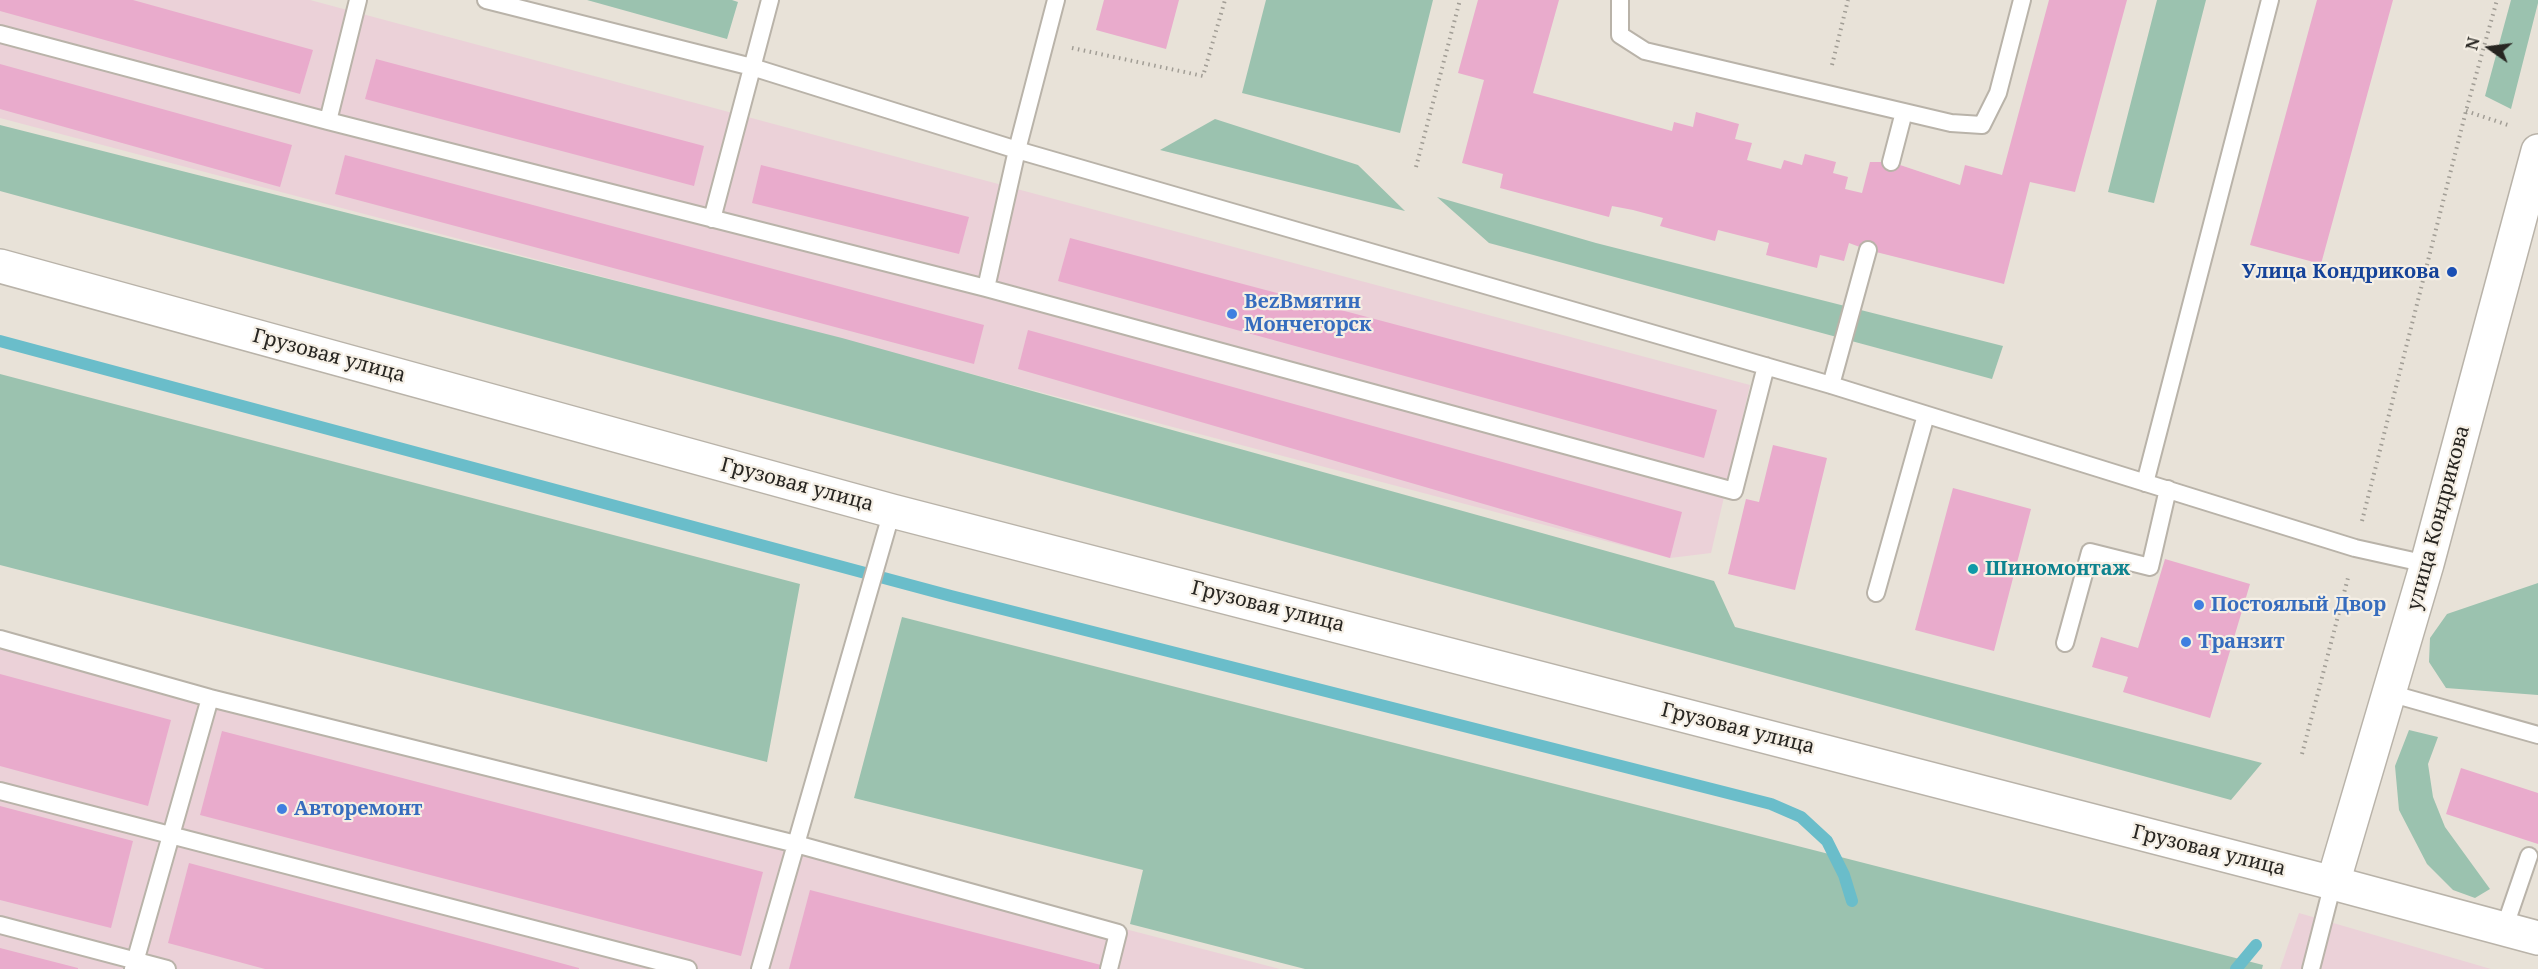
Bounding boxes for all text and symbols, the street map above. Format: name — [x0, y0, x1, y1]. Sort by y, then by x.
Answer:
north arrow — [2460, 18, 2520, 78]
text: N — [2460, 35, 2485, 52]
place label: Улица Кондрикова — [2242, 260, 2440, 284]
marker: Улица Кондрикова — [2445, 265, 2459, 279]
place label: BezВмятин Мончегорск — [1244, 290, 1371, 337]
marker: BezВмятин Мончегорск — [1225, 307, 1239, 321]
street label: Грузовая улица — [250, 324, 408, 388]
street label: улица Кондрикова — [2403, 423, 2475, 613]
street label: Грузовая улица — [718, 453, 876, 517]
place label: Шиномонтаж — [1985, 557, 2130, 581]
marker: Шиномонтаж — [1966, 562, 1980, 576]
street label: Грузовая улица — [1189, 576, 1347, 638]
place label: Постоялый Двор — [2211, 593, 2386, 617]
marker: Постоялый Двор — [2192, 598, 2206, 612]
place label: Транзит — [2198, 630, 2285, 654]
marker: Транзит — [2179, 635, 2193, 649]
street label: Грузовая улица — [1659, 698, 1817, 760]
place label: Авторемонт — [294, 797, 422, 821]
marker: Авторемонт — [275, 802, 289, 816]
street label: Грузовая улица — [2130, 820, 2288, 882]

